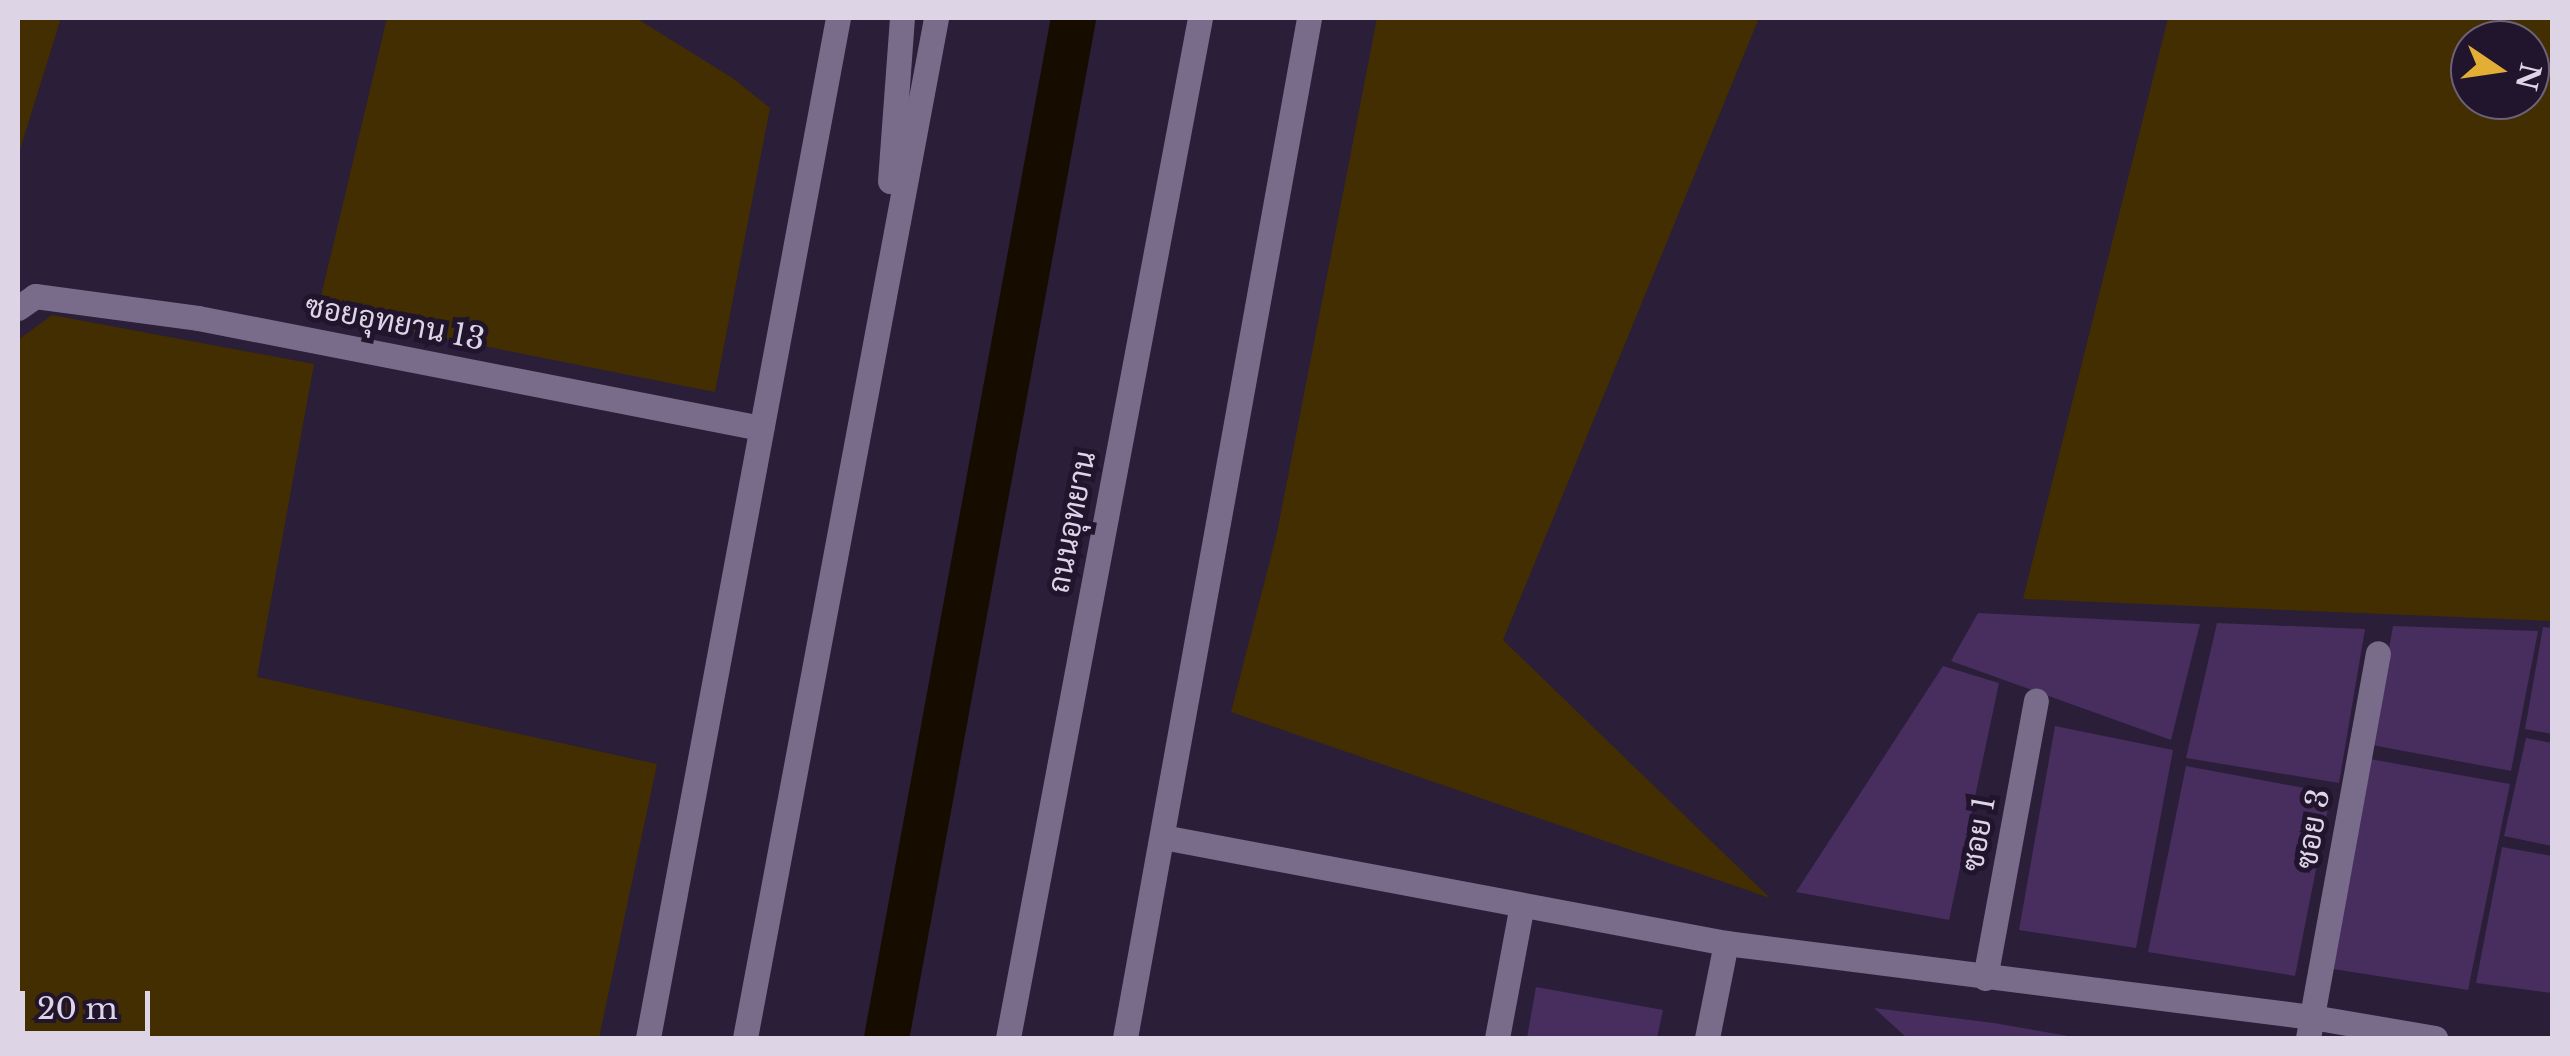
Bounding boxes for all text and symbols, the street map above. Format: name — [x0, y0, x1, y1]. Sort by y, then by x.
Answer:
north arrow — [2450, 20, 2550, 120]
text: N — [2508, 60, 2548, 93]
street label: ซอยอุทยาน 13 — [302, 288, 488, 358]
street label: ถนนอุทยาน — [1041, 448, 1103, 596]
street label: ซอย 3 — [2288, 786, 2338, 872]
street label: ซอย 1 — [1955, 794, 2003, 874]
scale bar — [25, 971, 155, 1033]
text: 20 m — [37, 990, 118, 1027]

